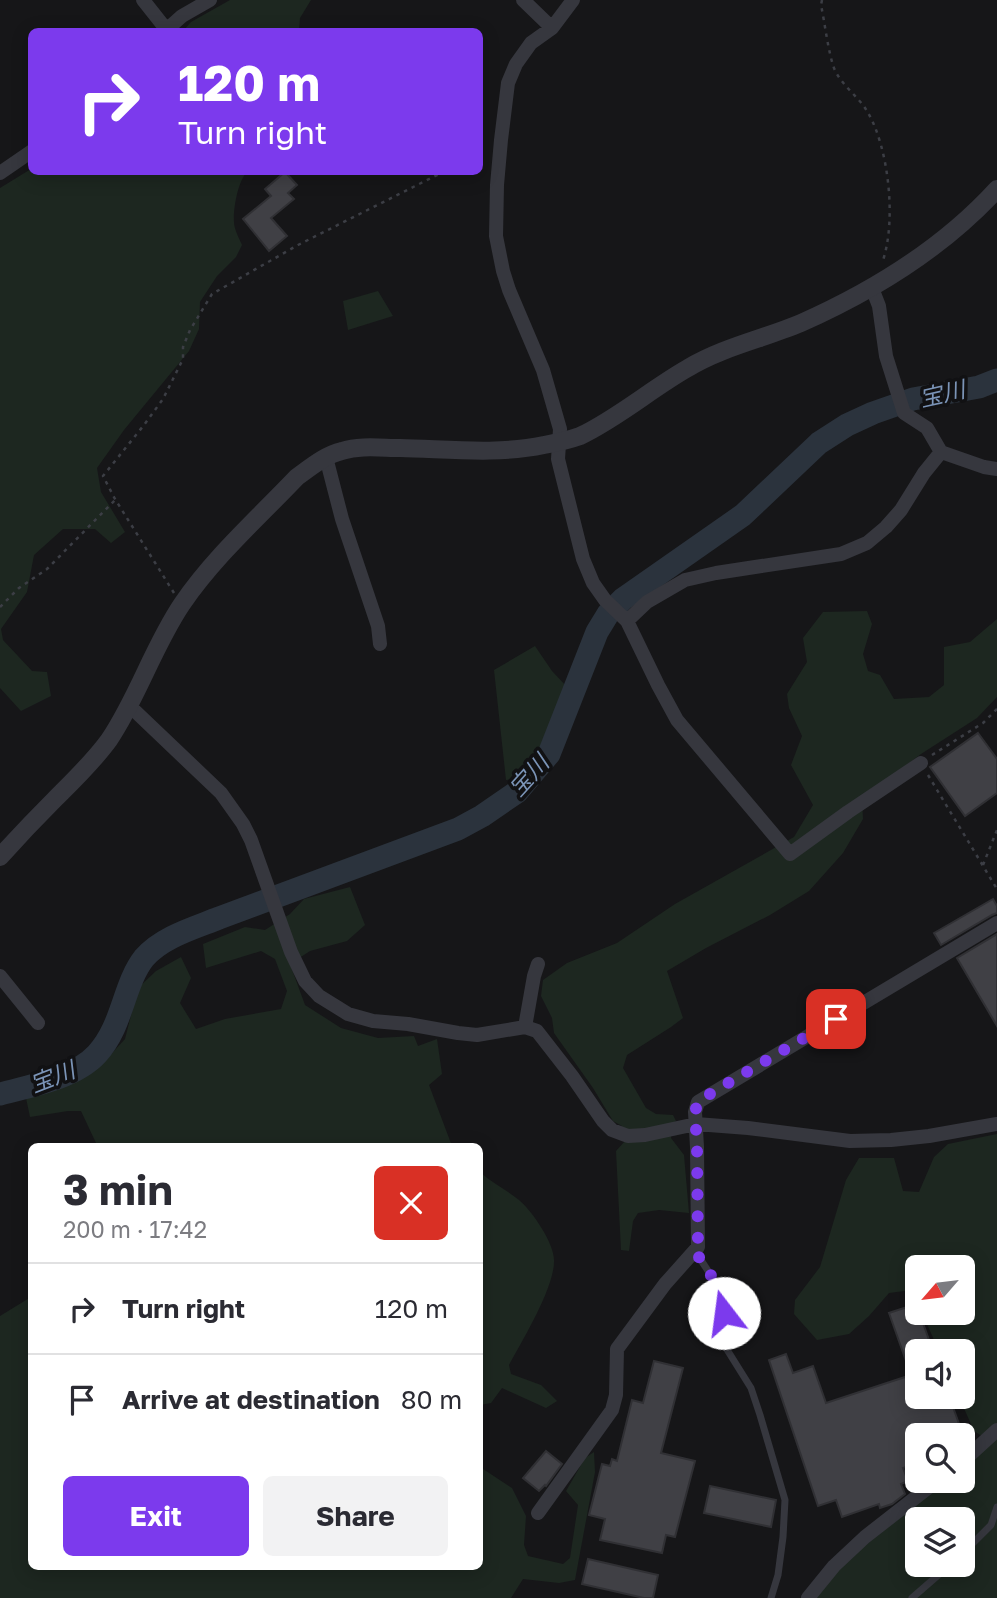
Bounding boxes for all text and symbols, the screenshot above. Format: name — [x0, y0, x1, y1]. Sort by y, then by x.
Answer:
text: 120 m — [178, 53, 320, 112]
icon: right — [63, 56, 154, 147]
text: Turn right — [178, 113, 327, 151]
water label: 宝川 — [916, 374, 970, 412]
water label: 宝川 — [502, 746, 556, 801]
pin — [806, 989, 866, 1049]
icon: arrive — [817, 1000, 855, 1038]
water label: 宝川 — [26, 1054, 81, 1097]
text: 3 min — [63, 1164, 173, 1214]
button: close — [374, 1166, 448, 1240]
text: 200 m · 17:42 — [63, 1215, 207, 1243]
north arrow — [905, 1255, 975, 1325]
map controls — [905, 1255, 975, 1577]
position arrow — [687, 1276, 761, 1350]
icon: right — [63, 1290, 101, 1328]
text: Turn right — [122, 1293, 245, 1324]
text: 120 m — [375, 1293, 448, 1324]
button: sound — [905, 1339, 975, 1409]
icon: arrive — [63, 1381, 101, 1419]
text: Arrive at destination — [122, 1384, 380, 1415]
text: 80 m — [401, 1384, 462, 1415]
button: search — [905, 1423, 975, 1493]
button: Exit — [63, 1476, 249, 1556]
button: Share — [263, 1476, 448, 1556]
button: layers — [905, 1507, 975, 1577]

